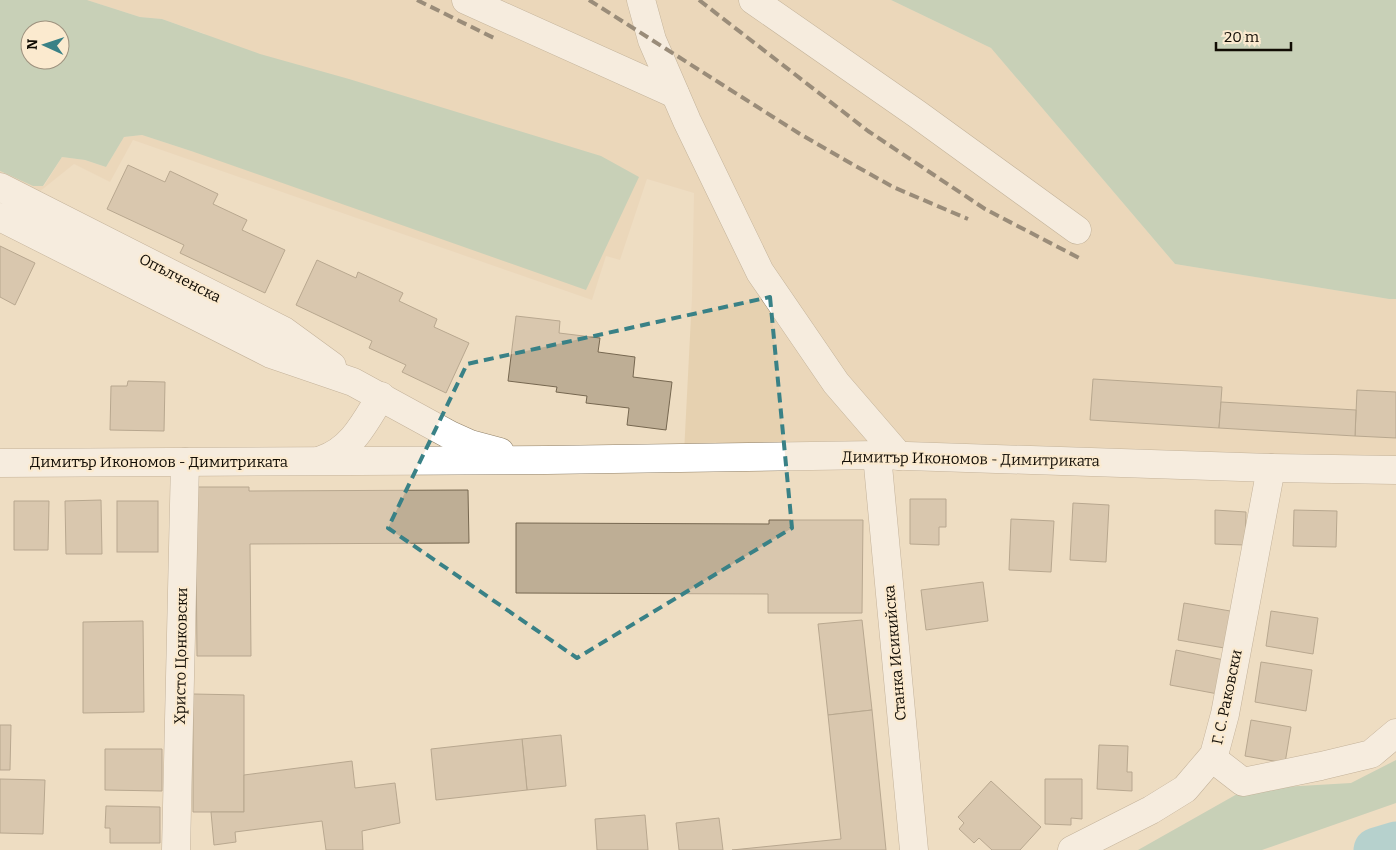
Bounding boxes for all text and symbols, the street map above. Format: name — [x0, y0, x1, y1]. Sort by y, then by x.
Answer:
north arrow — [20, 20, 70, 70]
scale bar — [1216, 20, 1291, 52]
text: 20 m — [1224, 28, 1260, 46]
text: N — [24, 38, 41, 50]
street label: Опълченска — [136, 250, 224, 306]
street label: Димитър Икономов - Димитриката — [842, 448, 1100, 470]
street label: Димитър Икономов - Димитриката — [30, 453, 288, 471]
street label: Станка Исикийска — [880, 584, 910, 722]
street label: Христо Цонковски — [171, 587, 191, 725]
street label: Г. С. Раковски — [1208, 648, 1246, 746]

